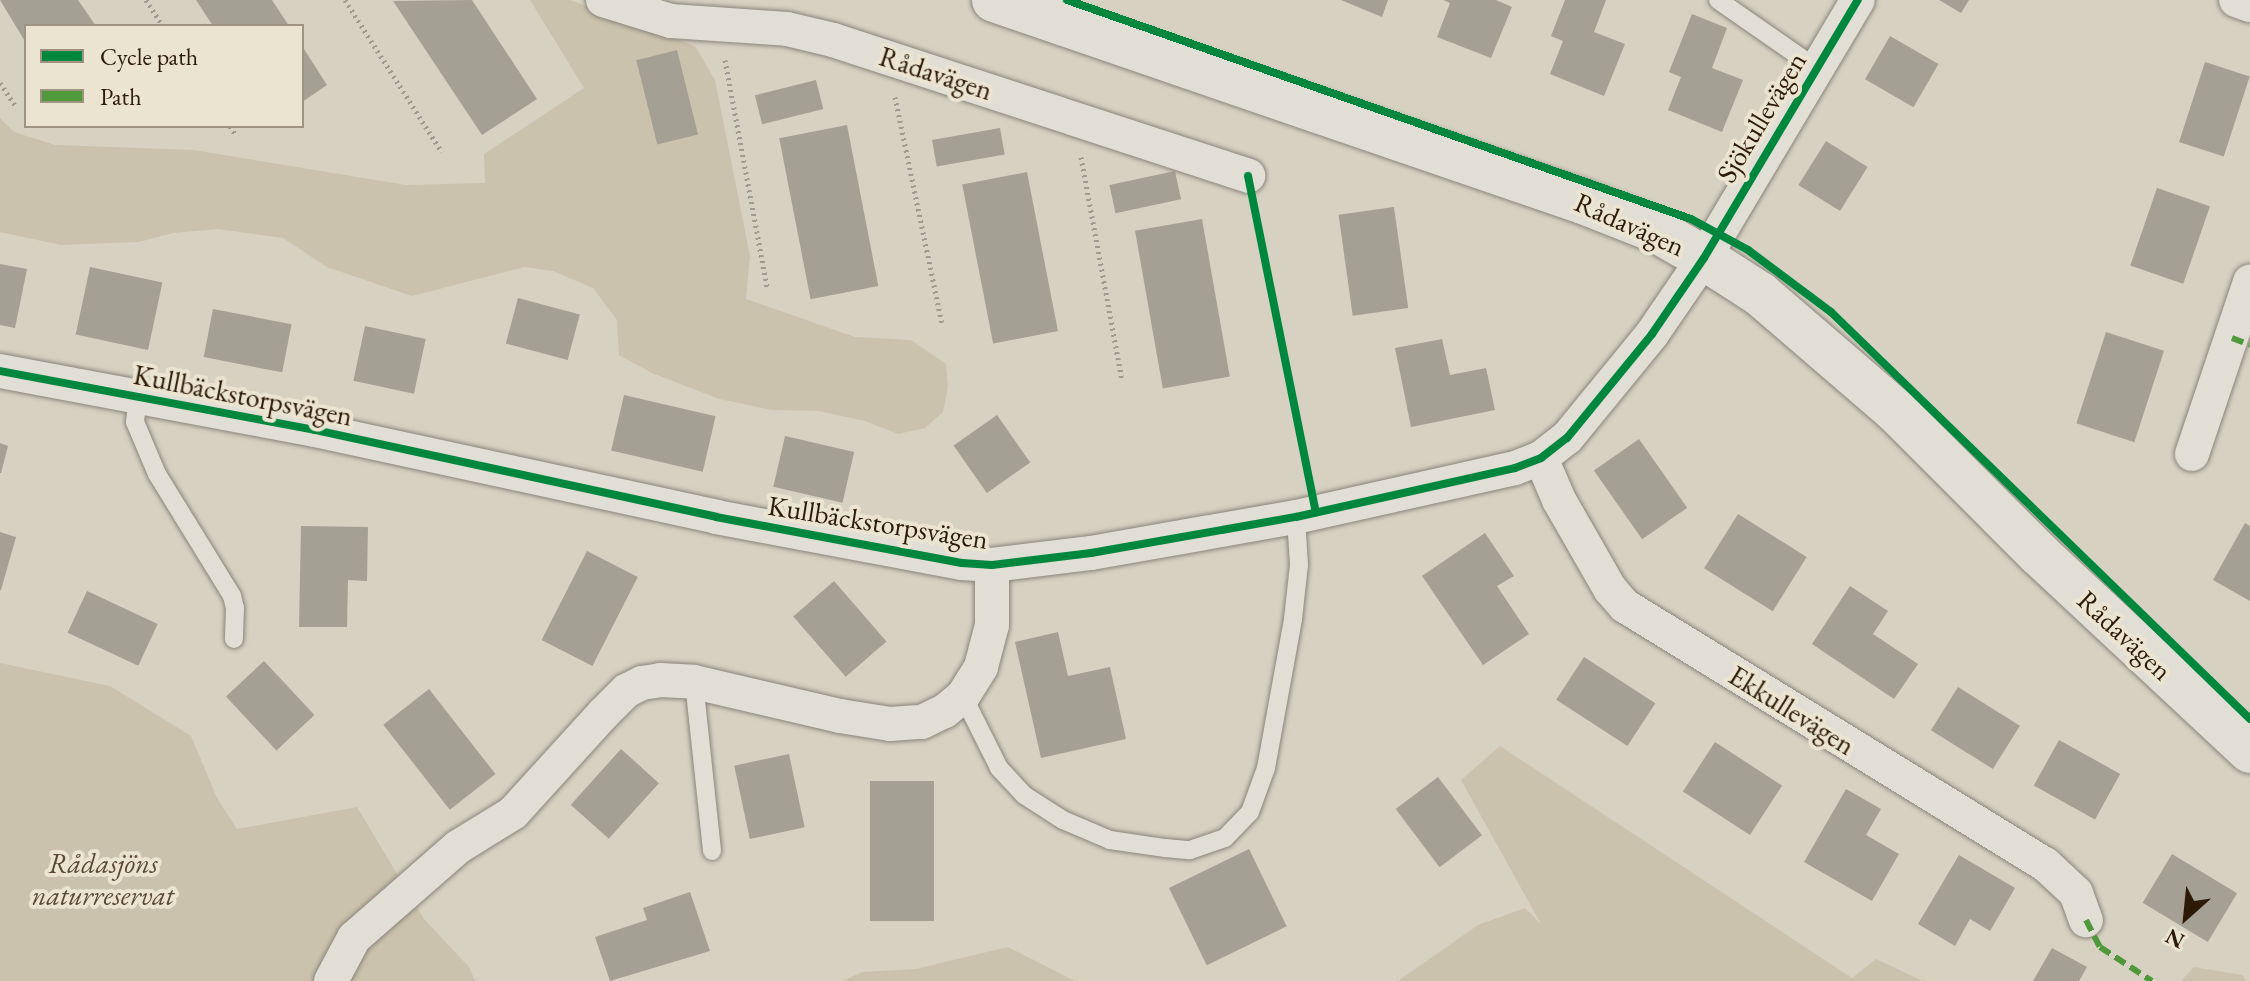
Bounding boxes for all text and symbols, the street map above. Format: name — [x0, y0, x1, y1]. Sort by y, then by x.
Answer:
legend — [24, 24, 304, 128]
street label: Rådavägen — [875, 39, 997, 107]
text: Cycle path — [100, 41, 198, 72]
street label: Sjökullevägen — [1709, 46, 1813, 188]
text: Path — [100, 81, 142, 112]
street label: Rådavägen — [1570, 185, 1690, 263]
street label: Kullbäckstorpsvägen — [131, 357, 355, 433]
street label: Kullbäckstorpsvägen — [766, 488, 990, 556]
street label: Rådavägen — [2071, 583, 2179, 687]
street label: Ekkullevägen — [1723, 658, 1861, 762]
park label: Rådasjöns naturreservat — [32, 846, 174, 912]
north arrow — [2146, 877, 2226, 957]
text: N — [2160, 922, 2189, 956]

